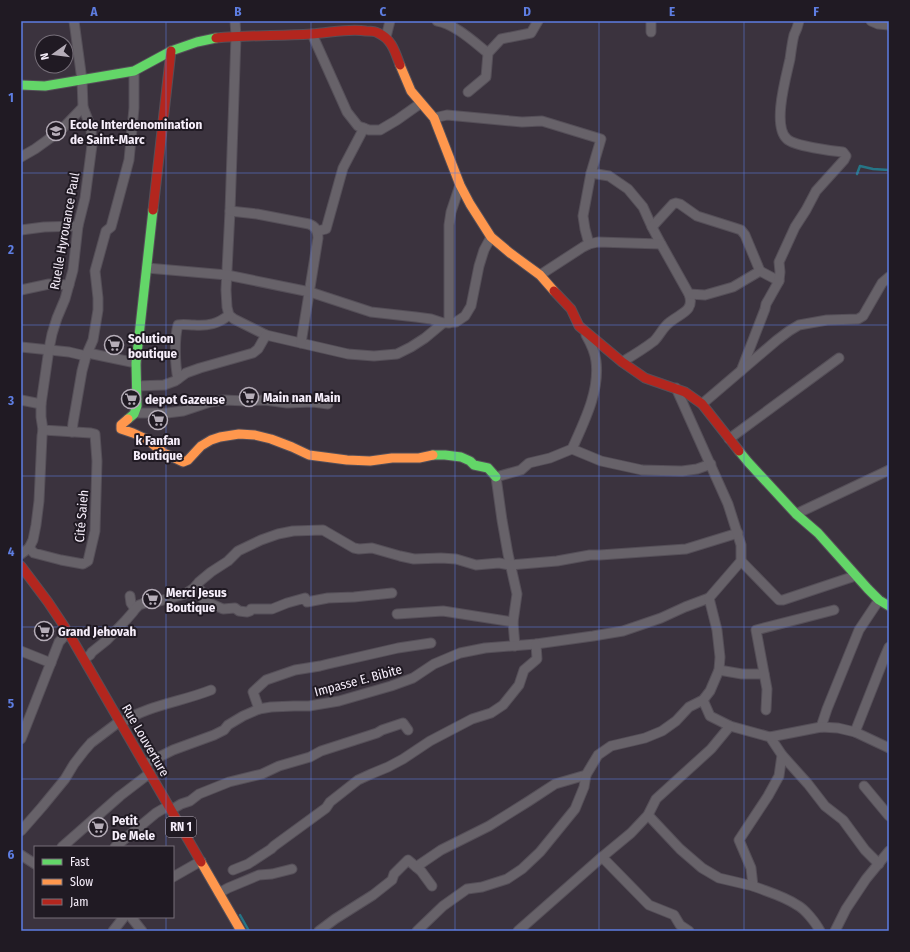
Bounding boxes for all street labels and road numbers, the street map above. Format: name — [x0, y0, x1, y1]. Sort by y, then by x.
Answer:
street label: Ruelle Hyrouance Paul — [47, 171, 82, 291]
street label: Cité Saieh — [72, 489, 91, 543]
street label: Impasse E. Bibite — [313, 662, 403, 699]
street label: Rue Louverture — [119, 702, 172, 779]
road number: RN 1 — [166, 817, 196, 837]

